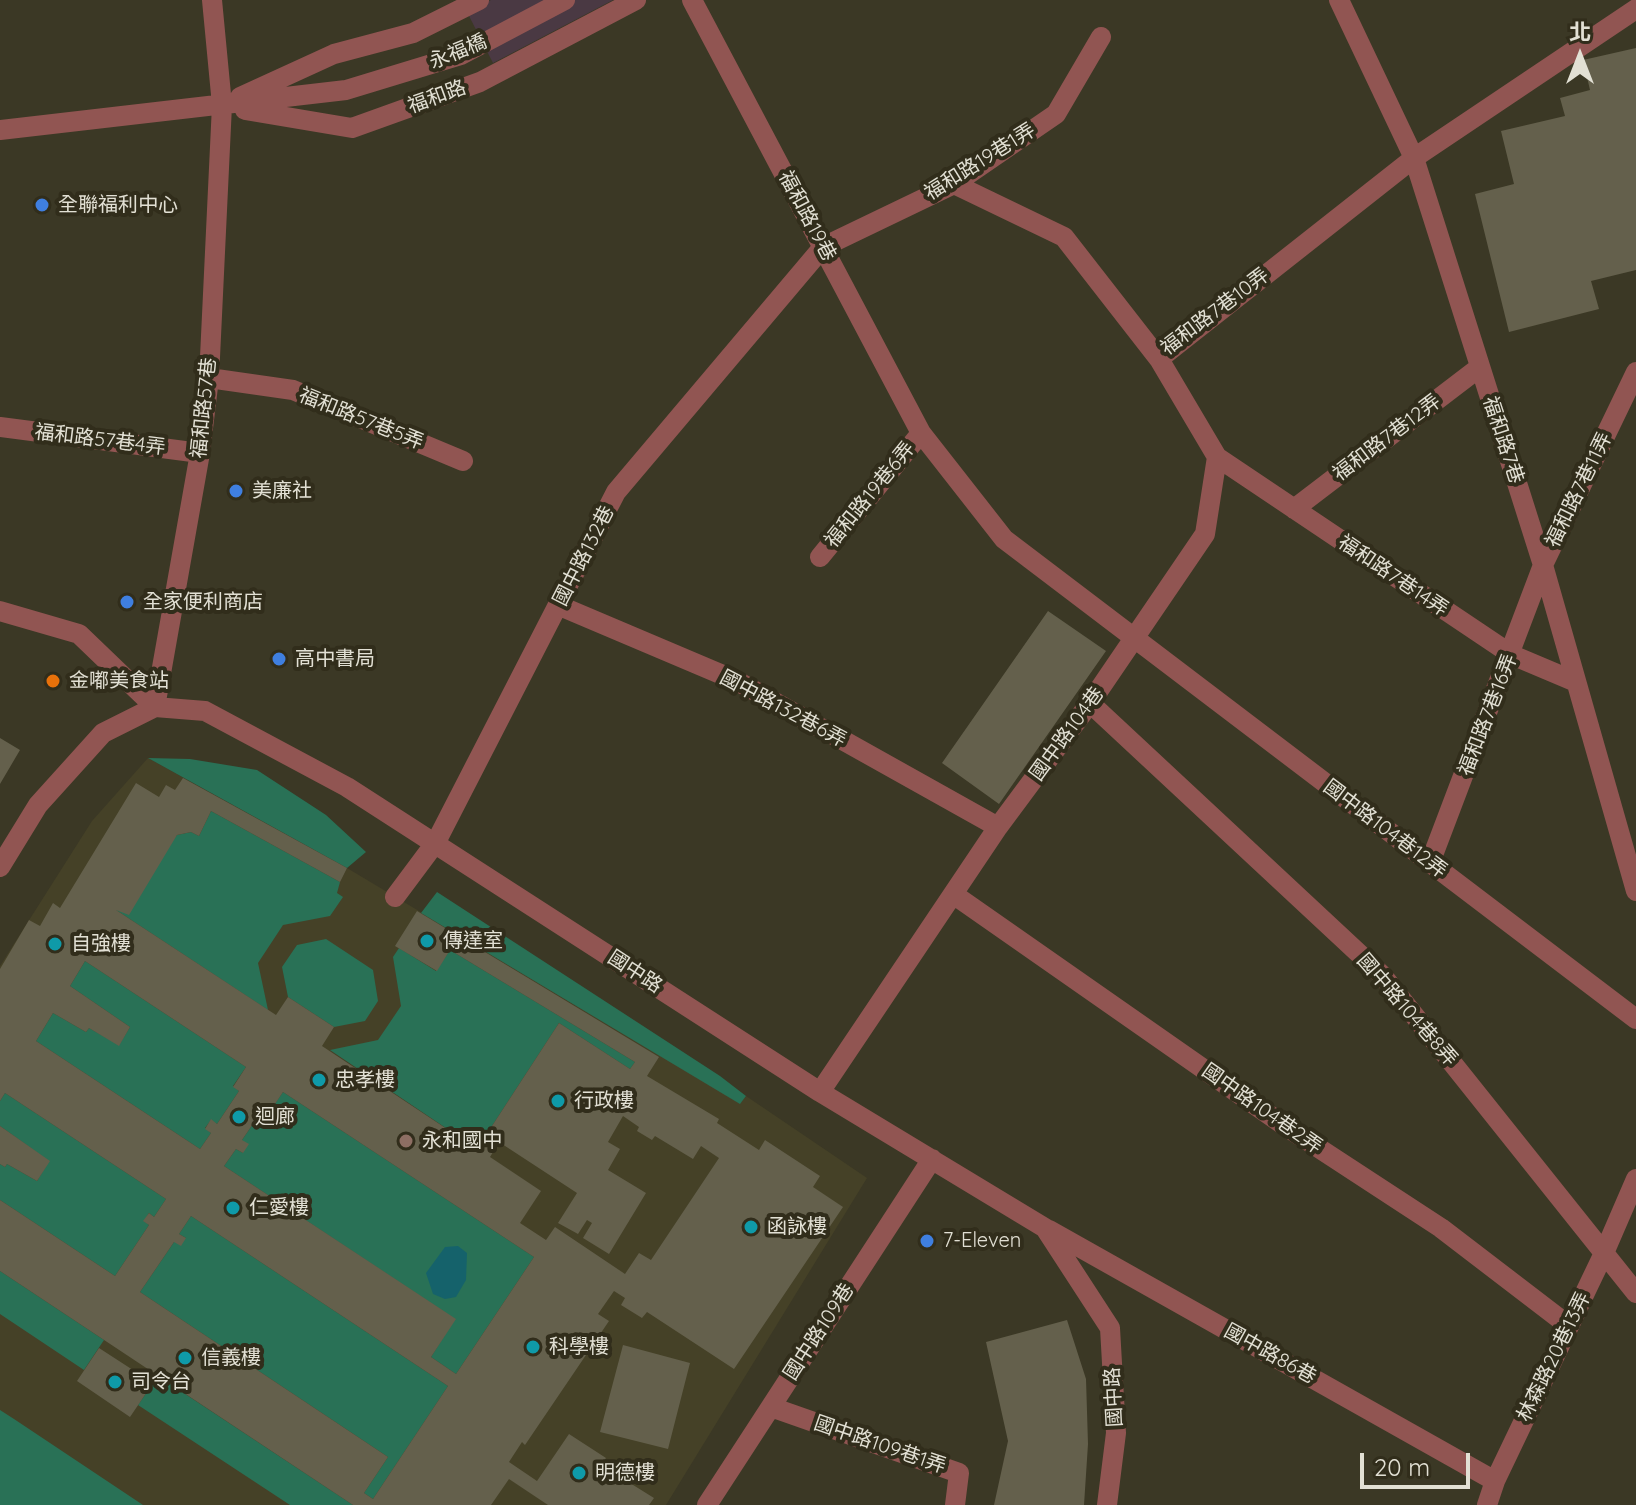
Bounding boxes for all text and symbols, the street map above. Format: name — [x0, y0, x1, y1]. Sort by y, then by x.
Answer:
north arrow — [1540, 16, 1620, 96]
text: 北 — [1569, 18, 1591, 46]
street label: 永福橋 — [426, 30, 490, 74]
street label: 福和路 — [405, 75, 469, 119]
street label: 福和路19巷1弄 — [920, 118, 1040, 206]
street label: 福和路19巷 — [773, 167, 841, 265]
place label: 全聯福利中心 — [58, 193, 178, 217]
marker: 全聯福利中心 — [33, 196, 51, 214]
street label: 福和路7巷10弄 — [1156, 263, 1274, 361]
street label: 福和路57巷 — [187, 356, 221, 460]
street label: 福和路57巷5弄 — [295, 383, 427, 455]
street label: 福和路7巷12弄 — [1328, 390, 1446, 486]
street label: 福和路7巷 — [1478, 393, 1528, 487]
street label: 福和路57巷4弄 — [33, 420, 167, 460]
street label: 福和路7巷11弄 — [1541, 429, 1617, 551]
street label: 福和路19巷6弄 — [820, 437, 920, 553]
place label: 美廉社 — [252, 479, 312, 503]
marker: 美廉社 — [227, 482, 245, 500]
street label: 國中路132巷 — [549, 502, 619, 610]
street label: 福和路7巷14弄 — [1333, 530, 1453, 622]
place label: 全家便利商店 — [143, 590, 263, 614]
marker: 全家便利商店 — [118, 593, 136, 611]
place label: 高中書局 — [295, 647, 375, 671]
marker: 高中書局 — [270, 650, 288, 668]
street label: 福和路7巷16弄 — [1454, 651, 1522, 779]
street label: 國中路132巷6弄 — [716, 666, 850, 752]
place label: 金嘟美食站 — [69, 669, 169, 693]
marker: 金嘟美食站 — [44, 672, 62, 690]
street label: 國中路104巷 — [1025, 683, 1109, 785]
street label: 國中路104巷12弄 — [1319, 775, 1451, 883]
place label: 傳達室 — [443, 929, 503, 953]
place label: 自強樓 — [71, 932, 131, 956]
marker: 傳達室 — [418, 932, 436, 950]
marker: 自強樓 — [46, 935, 64, 953]
street label: 國中路 — [603, 946, 667, 998]
street label: 國中路104巷8弄 — [1352, 949, 1462, 1071]
street label: 國中路104巷2弄 — [1197, 1059, 1327, 1159]
place label: 忠孝樓 — [335, 1068, 395, 1092]
marker: 忠孝樓 — [310, 1071, 328, 1089]
place label: 行政樓 — [574, 1089, 634, 1113]
marker: 行政樓 — [549, 1092, 567, 1110]
place label: 迴廊 — [255, 1105, 295, 1129]
marker: 迴廊 — [230, 1108, 248, 1126]
place label: 永和國中 — [422, 1129, 502, 1153]
marker: 永和國中 — [397, 1132, 415, 1150]
place label: 仁愛樓 — [249, 1196, 309, 1220]
marker: 仁愛樓 — [224, 1199, 242, 1217]
place label: 函詠樓 — [767, 1215, 827, 1239]
marker: 函詠樓 — [742, 1218, 760, 1236]
place label: 7-Eleven — [943, 1229, 1021, 1253]
marker: 7-Eleven — [918, 1232, 936, 1250]
street label: 國中路109巷 — [779, 1279, 859, 1385]
street label: 林森路20巷13弄 — [1512, 1288, 1596, 1426]
street label: 國中路86巷 — [1220, 1319, 1320, 1389]
place label: 科學樓 — [549, 1335, 609, 1359]
marker: 科學樓 — [524, 1338, 542, 1356]
place label: 信義樓 — [201, 1346, 261, 1370]
marker: 信義樓 — [176, 1349, 194, 1367]
street label: 國中路 — [1100, 1366, 1128, 1428]
place label: 司令台 — [131, 1370, 191, 1394]
marker: 司令台 — [106, 1373, 124, 1391]
street label: 國中路109巷1弄 — [811, 1411, 949, 1479]
scale bar — [1364, 1437, 1474, 1487]
text: 20 m — [1374, 1452, 1430, 1482]
place label: 明德樓 — [595, 1461, 655, 1485]
marker: 明德樓 — [570, 1464, 588, 1482]

